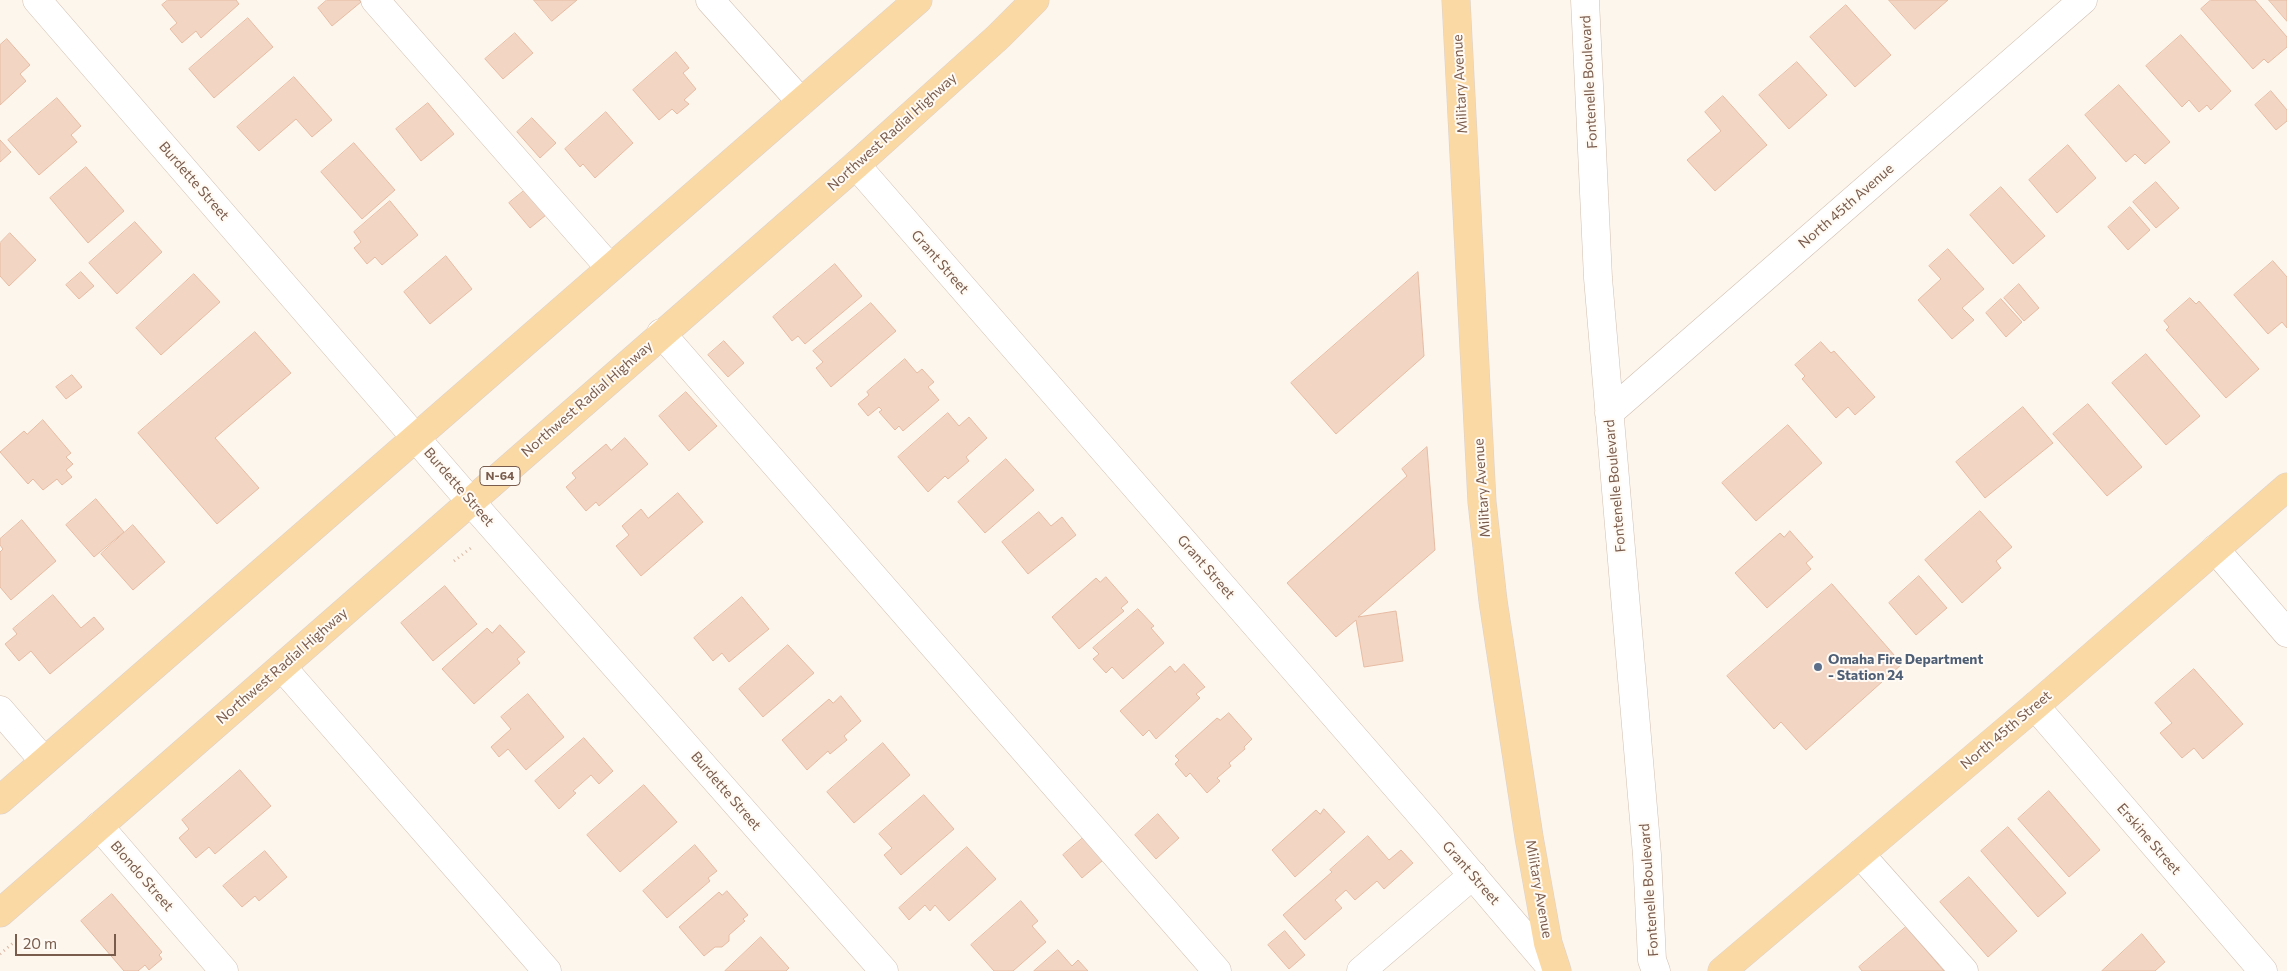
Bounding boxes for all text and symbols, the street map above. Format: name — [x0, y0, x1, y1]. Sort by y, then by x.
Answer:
street label: Fontenelle Boulevard — [1577, 15, 1601, 149]
street label: Military Avenue — [1449, 34, 1471, 134]
street label: Northwest Radial Highway — [824, 70, 960, 194]
street label: Burdette Street — [155, 138, 233, 224]
street label: North 45th Avenue — [1795, 160, 1897, 252]
street label: Grant Street — [908, 227, 972, 297]
street label: Northwest Radial Highway — [518, 338, 656, 460]
street label: Fontenelle Boulevard — [1601, 419, 1629, 553]
street label: Military Avenue — [1470, 438, 1494, 538]
street label: Burdette Street — [420, 444, 498, 530]
road number: N-64 — [480, 466, 520, 486]
street label: Grant Street — [1174, 532, 1238, 602]
street label: Northwest Radial Highway — [213, 605, 351, 727]
place label: Omaha Fire Department - Station 24 — [1828, 651, 1983, 684]
marker: Omaha Fire Department - Station 24 — [1812, 661, 1824, 673]
street label: North 45th Street — [1957, 687, 2055, 773]
street label: Burdette Street — [687, 748, 765, 834]
street label: Erskine Street — [2114, 800, 2184, 878]
street label: Fontenelle Boulevard — [1636, 823, 1662, 957]
street label: Blondo Street — [107, 837, 177, 915]
street label: Grant Street — [1439, 838, 1503, 908]
street label: Military Avenue — [1522, 839, 1556, 939]
scale bar — [18, 924, 119, 956]
text: 20 m — [23, 934, 57, 952]

